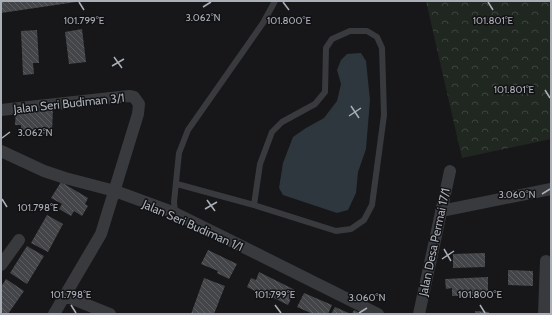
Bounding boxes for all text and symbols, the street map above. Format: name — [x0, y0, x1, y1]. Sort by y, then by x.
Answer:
text: 3.062°N — [185, 11, 221, 24]
text: 101.799°E — [64, 14, 105, 27]
text: 101.800°E — [267, 14, 311, 27]
text: 101.801°E — [473, 14, 514, 27]
text: 101.801°E — [494, 83, 535, 96]
street label: Jalan Seri Budiman 3/1 — [12, 90, 125, 116]
text: 3.062°N — [17, 126, 53, 139]
street label: Jalan Desa Permai 17/1 — [415, 187, 453, 298]
text: 3.060°N — [499, 188, 535, 201]
street label: Jalan Seri Budiman 1/1 — [139, 196, 246, 254]
text: 101.798°E — [18, 201, 59, 214]
text: 101.798°E — [51, 288, 92, 301]
text: 101.799°E — [255, 288, 296, 301]
text: 101.800°E — [458, 288, 502, 301]
text: 3.060°N — [349, 291, 385, 304]

